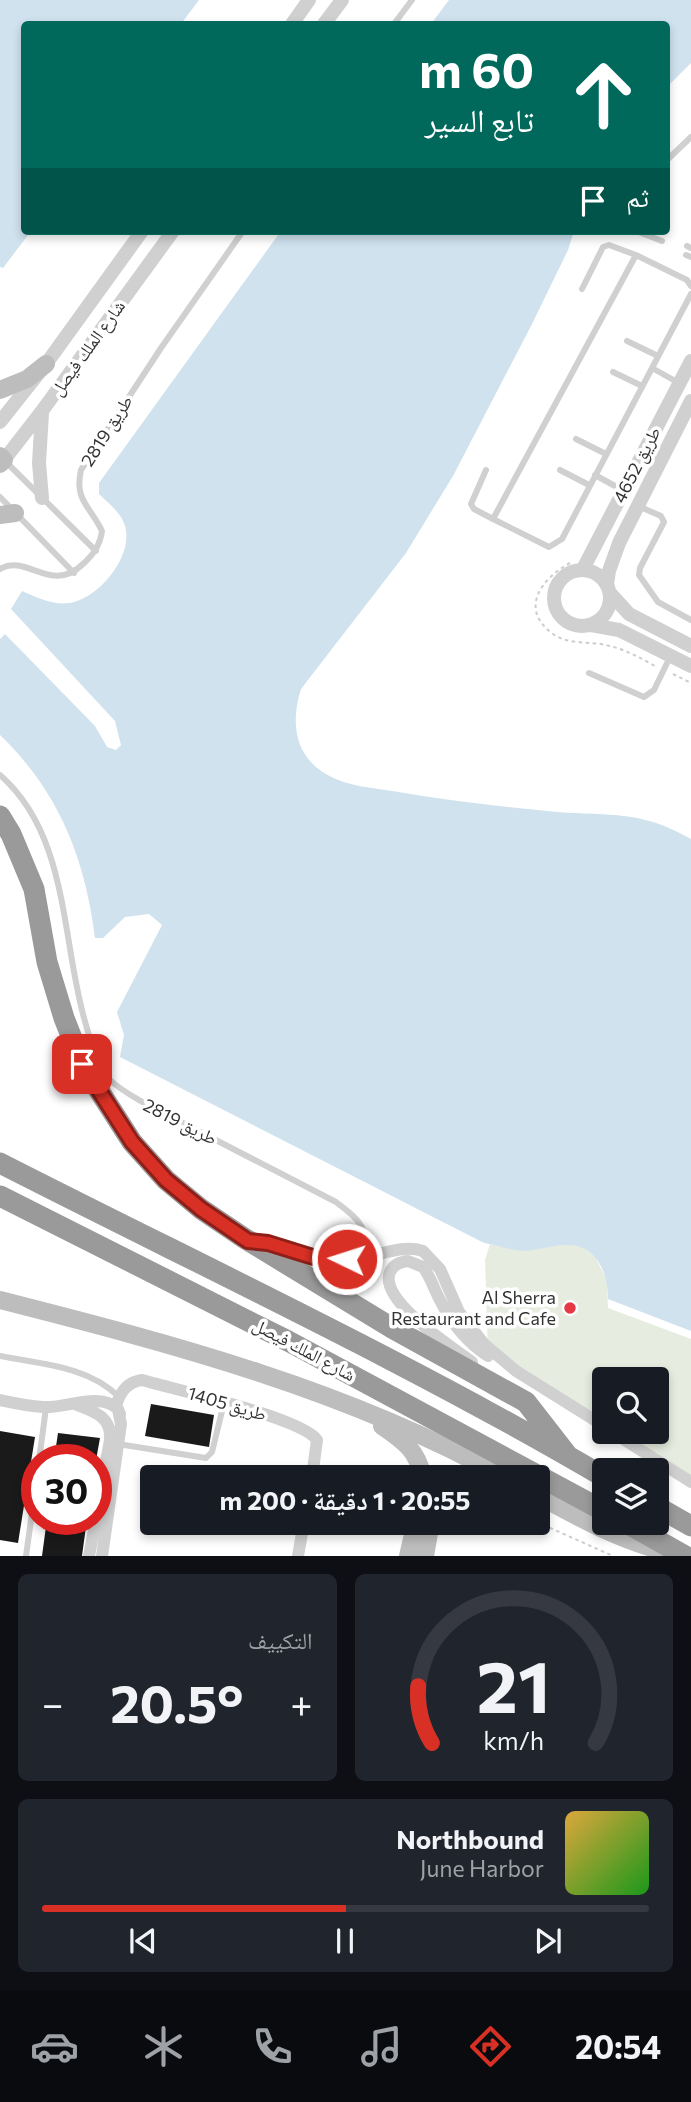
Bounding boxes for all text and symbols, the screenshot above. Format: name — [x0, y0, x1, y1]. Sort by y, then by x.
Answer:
text: 60 m — [419, 38, 534, 98]
icon: ahead — [558, 49, 649, 140]
text: تابع السير — [425, 99, 534, 139]
text: ثم — [626, 181, 649, 212]
icon: arrive — [574, 182, 612, 220]
street label: شارع الملك فيصل — [45, 295, 130, 400]
street label: طريق 2819 — [76, 391, 137, 471]
street label: طريق 4652 — [608, 423, 666, 507]
pin — [52, 1034, 112, 1094]
icon: arrive — [63, 1045, 101, 1083]
street label: طريق 2819 — [139, 1093, 221, 1150]
position arrow — [310, 1222, 384, 1296]
place label: Al Sherra Restaurant and Cafe — [391, 1286, 556, 1329]
marker: Al Sherra Restaurant and Cafe — [562, 1300, 578, 1316]
street label: شارع الملك فيصل — [249, 1313, 360, 1386]
map controls — [592, 1367, 669, 1535]
button: search — [592, 1367, 669, 1444]
street label: طريق 1405 — [185, 1381, 269, 1426]
speed limit sign: 30 — [21, 1444, 112, 1535]
button: layers — [592, 1458, 669, 1535]
text: 20:55 · 1 دقيقة · 200 m — [220, 1484, 470, 1515]
text: التكييف — [248, 1626, 313, 1654]
text: 21 — [477, 1640, 551, 1729]
text: 20.5° — [110, 1670, 244, 1734]
text: − — [42, 1679, 64, 1726]
text: + — [290, 1679, 313, 1726]
text: km/h — [483, 1725, 544, 1755]
text: Northbound — [396, 1823, 544, 1854]
text: June Harbor — [420, 1854, 544, 1882]
icon: previous — [124, 1922, 162, 1960]
icon: pause — [326, 1922, 364, 1960]
icon: next — [529, 1922, 567, 1960]
icon: car — [30, 2022, 79, 2071]
icon: climate — [139, 2022, 188, 2071]
icon: phone — [248, 2022, 297, 2071]
icon: music — [357, 2022, 406, 2071]
icon: directions — [466, 2022, 515, 2071]
text: 20:54 — [575, 2026, 661, 2066]

